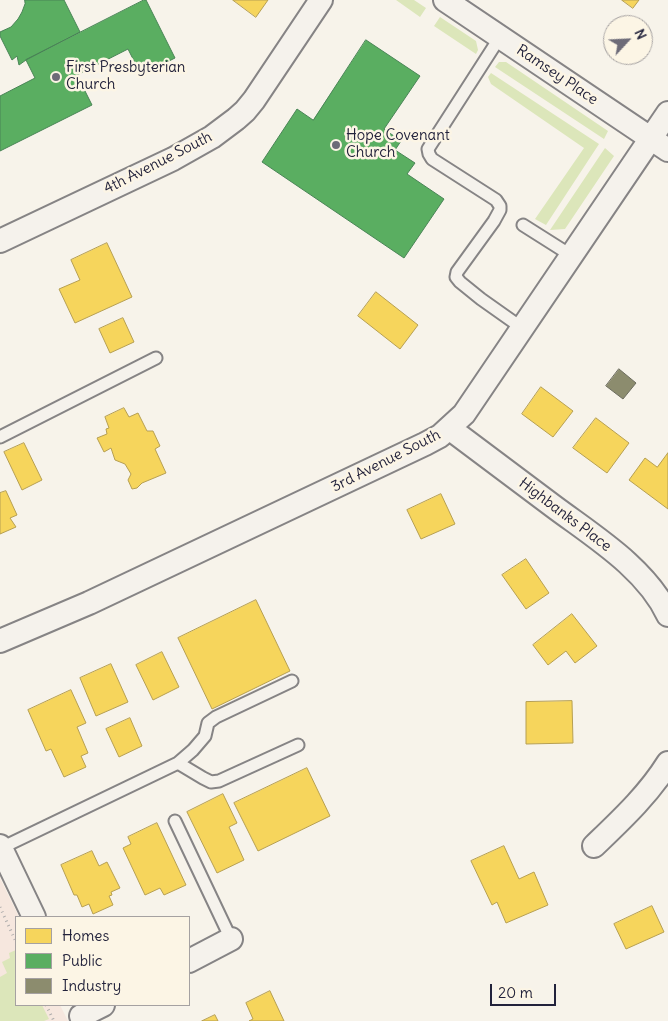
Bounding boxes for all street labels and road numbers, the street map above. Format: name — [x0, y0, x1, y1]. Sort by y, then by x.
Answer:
street label: Ramsey Place — [513, 41, 601, 109]
street label: 4th Avenue South — [101, 128, 215, 198]
street label: 3rd Avenue South — [328, 426, 444, 496]
street label: Highbanks Place — [515, 474, 615, 556]

